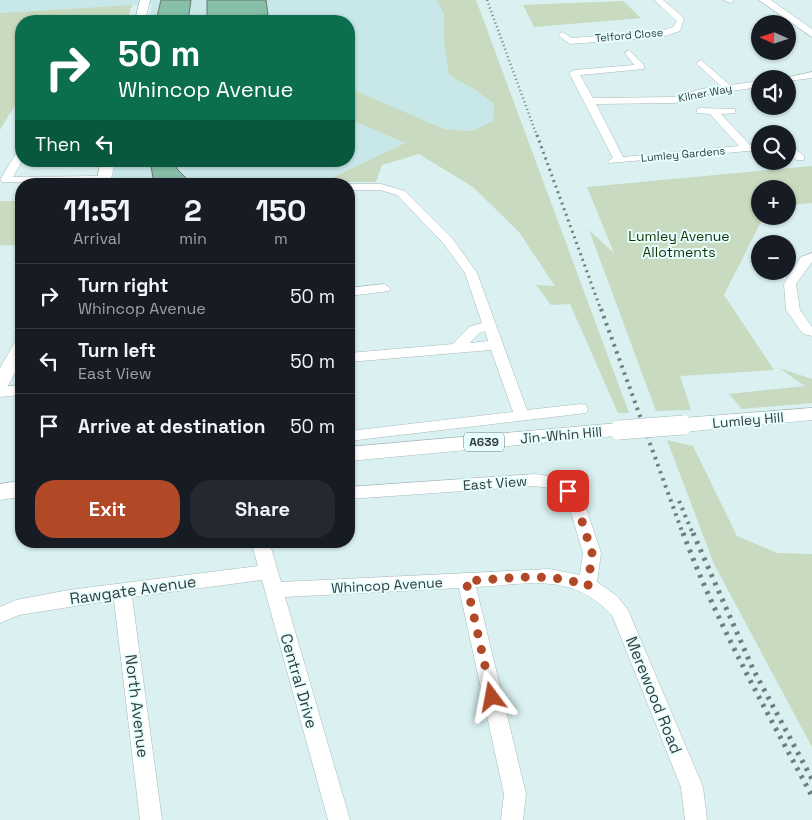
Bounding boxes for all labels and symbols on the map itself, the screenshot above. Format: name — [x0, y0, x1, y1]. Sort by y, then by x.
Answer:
north arrow — [751, 15, 796, 60]
street label: Telford Close — [594, 25, 664, 45]
street label: Kilner Way — [677, 81, 733, 105]
street label: Lumley Gardens — [640, 143, 726, 165]
park label: Lumley Avenue Allotments — [628, 227, 730, 261]
street label: Lumley Hill — [712, 408, 784, 432]
street label: Jin-Whin Hill — [519, 422, 603, 448]
road number: A639 — [464, 432, 504, 452]
pin — [547, 470, 589, 512]
street label: East View — [462, 472, 528, 494]
street label: Rawgate Avenue — [68, 571, 198, 609]
street label: Whincop Avenue — [331, 573, 443, 597]
street label: Central Drive — [275, 631, 323, 731]
street label: Merewood Road — [621, 633, 687, 757]
street label: North Avenue — [120, 653, 154, 759]
position arrow — [465, 670, 517, 722]

